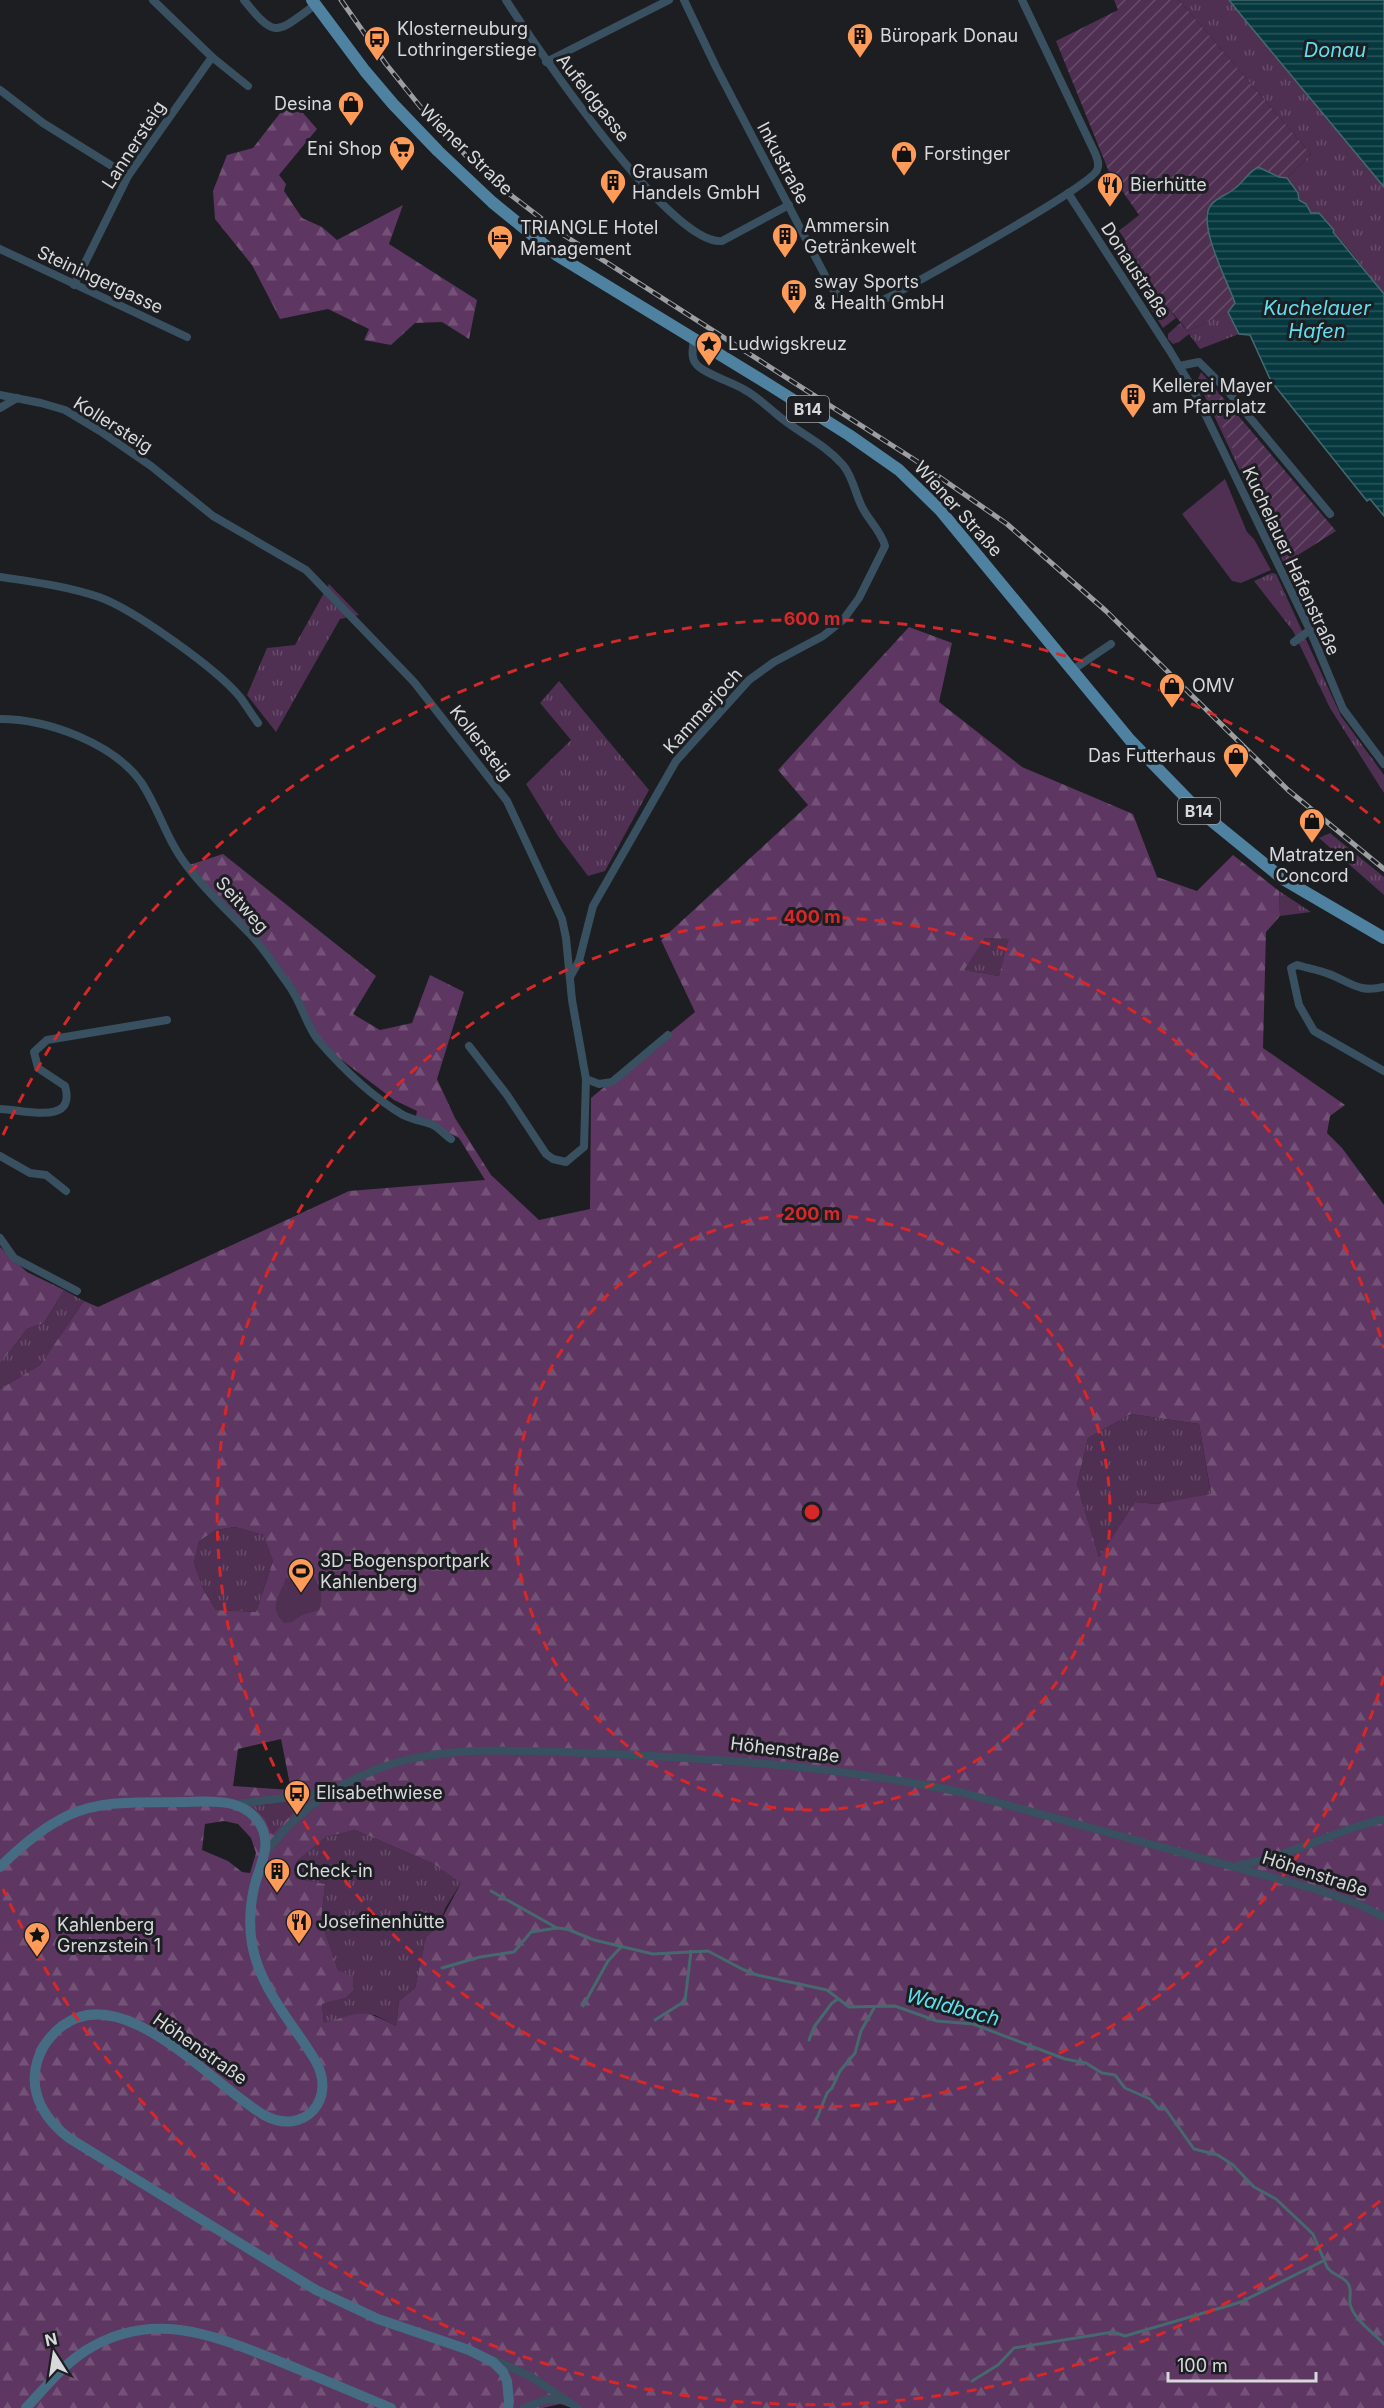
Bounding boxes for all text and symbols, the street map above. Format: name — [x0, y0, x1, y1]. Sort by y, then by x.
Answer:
place label: Klosterneuburg Lothringerstiege — [397, 18, 537, 60]
building icon: Büropark Donau — [845, 21, 875, 59]
bus stop icon: Klosterneuburg Lothringerstiege — [362, 24, 392, 62]
place label: Büropark Donau — [880, 25, 1018, 46]
water label: Donau — [1304, 38, 1366, 62]
street label: Aufeldgasse — [553, 50, 634, 146]
shop icon: Desina — [336, 89, 366, 127]
place label: Desina — [274, 93, 332, 114]
street label: Lannersteig — [98, 97, 170, 192]
street label: Wiener Straße — [415, 100, 517, 199]
street label: Inkustraße — [753, 118, 814, 207]
supermarket icon: Eni Shop — [387, 134, 417, 172]
place label: Eni Shop — [307, 138, 382, 159]
shop icon: Forstinger — [889, 139, 919, 177]
place label: Forstinger — [924, 143, 1010, 164]
place label: Grausam Handels GmbH — [632, 161, 760, 203]
building icon: Grausam Handels GmbH — [598, 167, 628, 205]
restaurant icon: Bierhütte — [1095, 170, 1125, 208]
place label: Bierhütte — [1130, 174, 1207, 195]
place label: Ammersin Getränkewelt — [804, 215, 916, 257]
place label: TRIANGLE Hotel Management — [520, 217, 658, 259]
street label: Donaustraße — [1097, 218, 1174, 321]
building icon: Ammersin Getränkewelt — [770, 221, 800, 259]
hotel icon: TRIANGLE Hotel Management — [485, 223, 515, 261]
street label: Steiningergasse — [34, 241, 166, 318]
place label: sway Sports & Health GmbH — [814, 271, 945, 313]
building icon: sway Sports & Health GmbH — [779, 277, 809, 315]
water label: Kuchelauer Hafen — [1263, 296, 1371, 343]
place icon: Ludwigskreuz — [694, 329, 724, 367]
place label: Ludwigskreuz — [728, 333, 847, 354]
place label: Kellerei Mayer am Pfarrplatz — [1152, 375, 1273, 417]
building icon: Kellerei Mayer am Pfarrplatz — [1118, 381, 1148, 419]
street label: Kollersteig — [70, 392, 157, 457]
road number: B14 — [787, 396, 829, 422]
street label: Wiener Straße — [910, 457, 1007, 561]
street label: Kuchelauer Hafenstraße — [1238, 463, 1344, 658]
text: 600 m — [784, 608, 840, 629]
street label: Kammerjoch — [659, 664, 746, 758]
shop icon: OMV — [1157, 671, 1187, 709]
place label: OMV — [1192, 675, 1234, 696]
street label: Kollersteig — [446, 701, 517, 784]
shop icon: Das Futterhaus — [1221, 741, 1251, 779]
place label: Das Futterhaus — [1088, 745, 1216, 766]
road number: B14 — [1178, 798, 1220, 824]
shop icon: Matratzen Concord — [1297, 806, 1327, 844]
place label: Matratzen Concord — [1269, 844, 1355, 886]
street label: Seitweg — [212, 872, 273, 937]
text: 400 m — [783, 906, 841, 927]
text: 200 m — [784, 1203, 840, 1224]
centre of rings — [802, 1502, 822, 1522]
place label: 3D-Bogensportpark Kahlenberg — [320, 1550, 490, 1592]
sports icon: 3D-Bogensportpark Kahlenberg — [286, 1556, 316, 1594]
street label: Höhenstraße — [729, 1732, 841, 1767]
bus stop icon: Elisabethwiese — [282, 1778, 312, 1816]
place label: Elisabethwiese — [316, 1782, 443, 1803]
street label: Höhenstraße — [1260, 1847, 1371, 1900]
building icon: Check-in — [262, 1856, 292, 1894]
place label: Check-in — [296, 1860, 373, 1881]
restaurant icon: Josefinenhütte — [284, 1907, 314, 1945]
place label: Josefinenhütte — [318, 1911, 445, 1932]
place label: Kahlenberg Grenzstein 1 — [57, 1914, 161, 1956]
place icon: Kahlenberg Grenzstein 1 — [22, 1920, 52, 1958]
water label: Waldbach — [904, 1983, 1002, 2031]
street label: Höhenstraße — [149, 2008, 251, 2089]
north arrow — [24, 2324, 84, 2384]
text: N — [43, 2328, 59, 2350]
scale bar — [1168, 2345, 1316, 2383]
text: 100 m — [1177, 2355, 1228, 2376]

